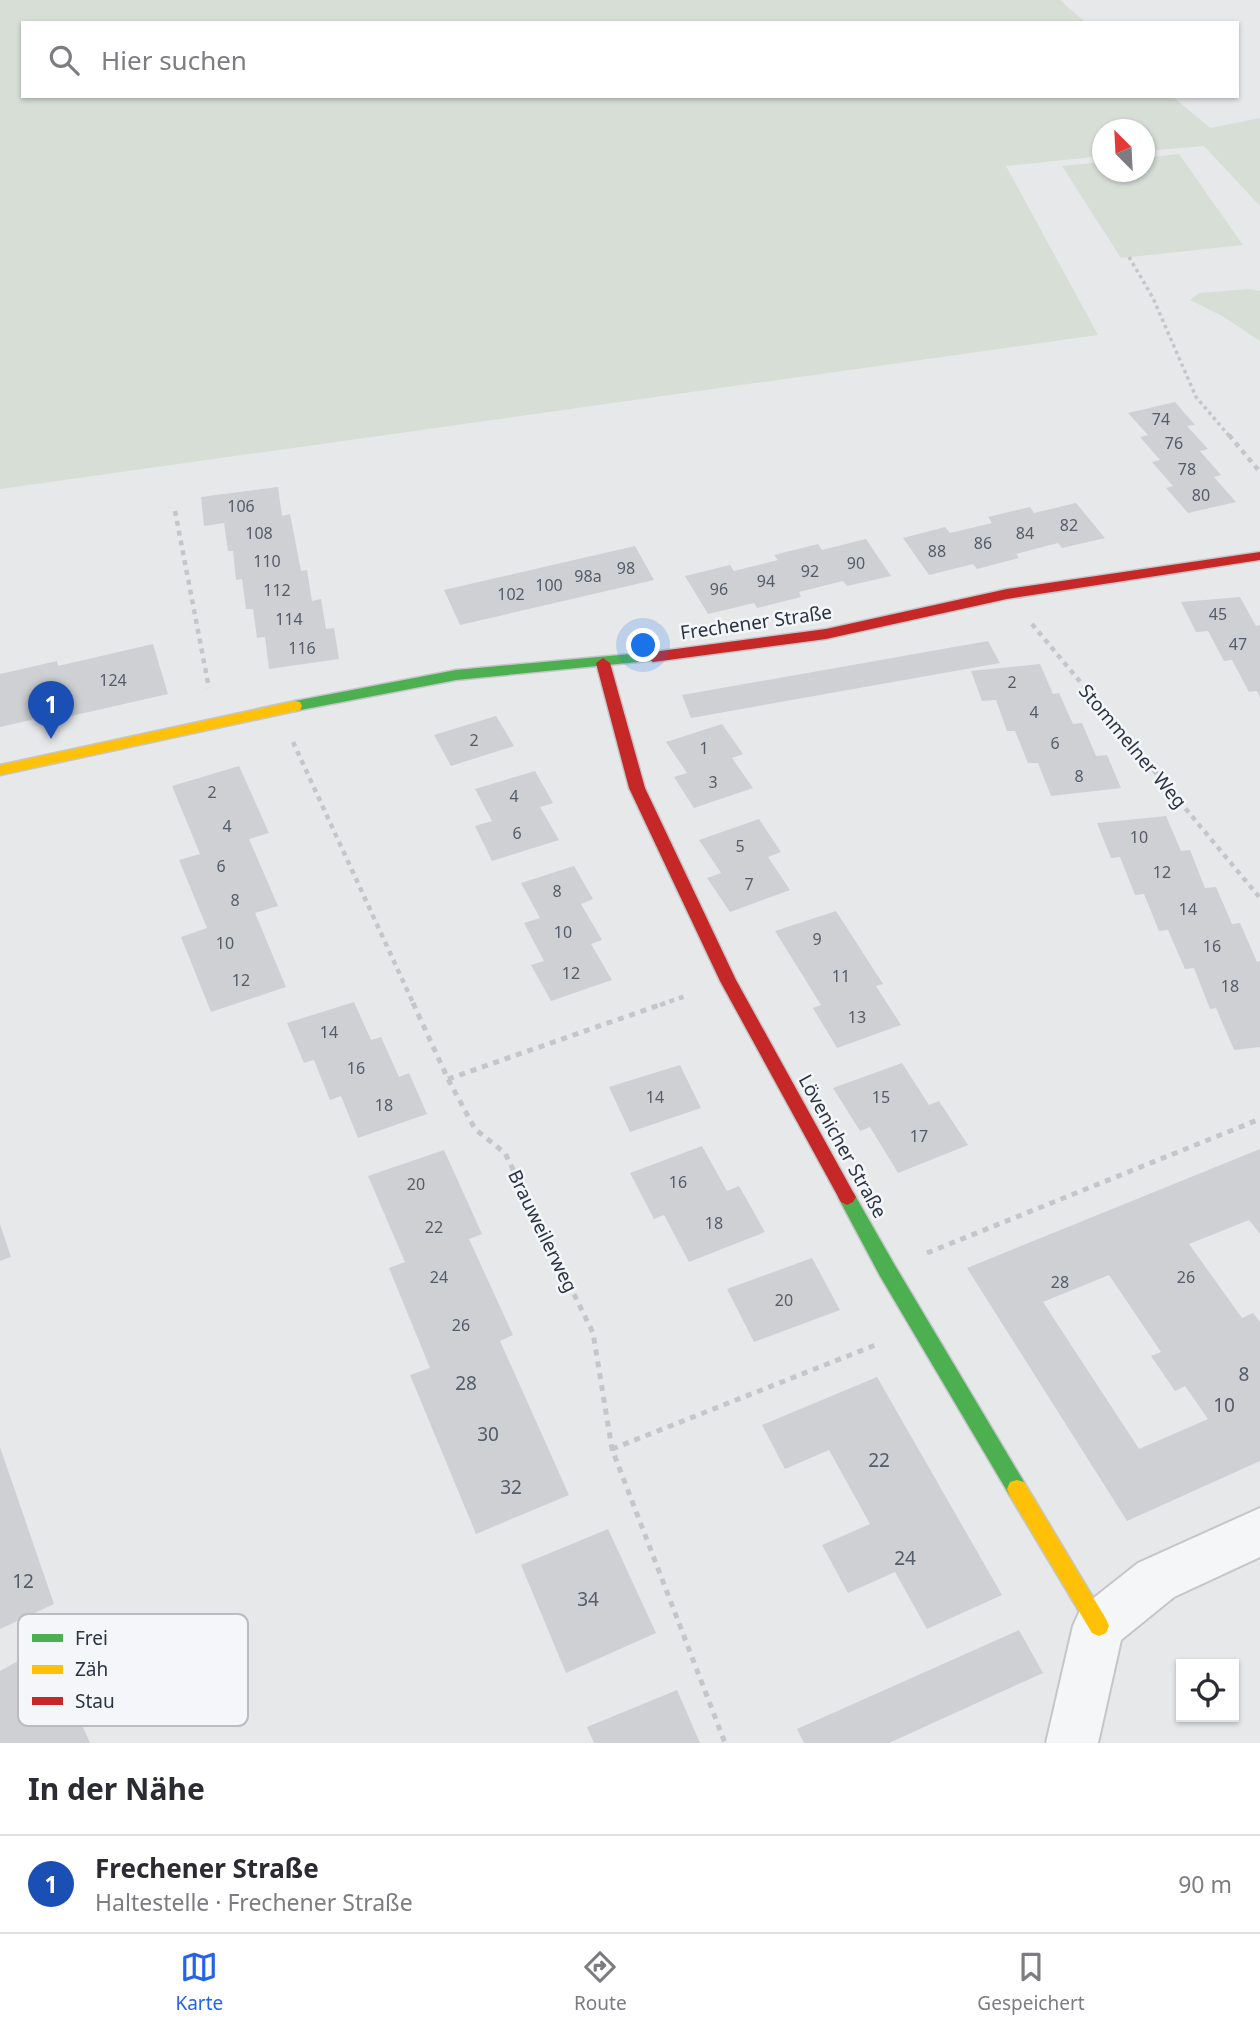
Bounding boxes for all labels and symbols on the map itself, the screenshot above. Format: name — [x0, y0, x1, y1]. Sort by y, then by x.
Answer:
north arrow — [1092, 119, 1155, 182]
house number: 74 — [1152, 408, 1170, 430]
house number: 76 — [1165, 432, 1183, 454]
house number: 78 — [1178, 458, 1196, 480]
house number: 80 — [1192, 484, 1210, 506]
house number: 106 — [227, 495, 255, 517]
house number: 82 — [1060, 514, 1078, 536]
house number: 108 — [245, 522, 273, 544]
house number: 84 — [1016, 522, 1034, 544]
house number: 86 — [974, 532, 992, 554]
house number: 88 — [928, 540, 946, 562]
house number: 110 — [253, 550, 281, 572]
house number: 90 — [847, 552, 865, 574]
house number: 98 — [617, 557, 635, 579]
house number: 92 — [801, 560, 819, 582]
house number: 98a — [574, 565, 602, 587]
house number: 94 — [757, 570, 775, 592]
house number: 100 — [535, 574, 563, 596]
house number: 96 — [710, 578, 728, 600]
house number: 112 — [263, 579, 291, 601]
house number: 102 — [497, 583, 525, 605]
street label: Frechener Straße — [678, 598, 834, 646]
house number: 45 — [1209, 603, 1227, 625]
house number: 114 — [275, 608, 303, 630]
your location — [626, 628, 660, 662]
house number: 47 — [1229, 633, 1247, 655]
house number: 116 — [288, 637, 316, 659]
house number: 124 — [99, 669, 127, 691]
house number: 2 — [1007, 671, 1017, 693]
street label: Stommelner Weg — [1073, 678, 1193, 814]
pin: 1 — [28, 681, 74, 739]
house number: 4 — [1029, 701, 1039, 723]
house number: 2 — [469, 729, 479, 751]
house number: 6 — [1050, 732, 1060, 754]
house number: 1 — [699, 737, 709, 759]
house number: 8 — [1074, 765, 1084, 787]
house number: 3 — [708, 771, 718, 793]
house number: 2 — [207, 781, 217, 803]
house number: 4 — [509, 785, 519, 807]
house number: 4 — [222, 815, 232, 837]
house number: 6 — [512, 822, 522, 844]
house number: 10 — [1130, 826, 1148, 848]
house number: 5 — [735, 835, 745, 857]
house number: 6 — [216, 855, 226, 877]
house number: 12 — [1153, 861, 1171, 883]
house number: 7 — [744, 873, 754, 895]
house number: 8 — [552, 880, 562, 902]
house number: 8 — [230, 889, 240, 911]
house number: 14 — [1179, 898, 1197, 920]
house number: 10 — [554, 921, 572, 943]
house number: 9 — [812, 928, 822, 950]
house number: 10 — [216, 932, 234, 954]
house number: 16 — [1203, 935, 1221, 957]
house number: 12 — [562, 962, 580, 984]
house number: 11 — [832, 965, 850, 987]
house number: 12 — [232, 969, 250, 991]
house number: 18 — [1221, 975, 1239, 997]
house number: 13 — [848, 1006, 866, 1028]
house number: 14 — [320, 1021, 338, 1043]
house number: 16 — [347, 1057, 365, 1079]
street label: Lövenicher Straße — [793, 1069, 893, 1223]
house number: 14 — [646, 1086, 664, 1108]
house number: 15 — [872, 1086, 890, 1108]
house number: 18 — [375, 1094, 393, 1116]
house number: 17 — [910, 1125, 928, 1147]
street label: Brauweilerweg — [502, 1165, 584, 1297]
house number: 16 — [669, 1171, 687, 1193]
house number: 20 — [407, 1173, 425, 1195]
house number: 18 — [705, 1212, 723, 1234]
house number: 22 — [425, 1216, 443, 1238]
house number: 24 — [430, 1266, 448, 1288]
house number: 26 — [1177, 1266, 1195, 1288]
house number: 28 — [1051, 1271, 1069, 1293]
house number: 20 — [775, 1289, 793, 1311]
house number: 26 — [452, 1314, 470, 1336]
house number: 8 — [1239, 1361, 1249, 1387]
house number: 28 — [455, 1370, 477, 1396]
house number: 10 — [1213, 1392, 1235, 1418]
house number: 30 — [477, 1421, 499, 1447]
house number: 22 — [868, 1447, 890, 1473]
house number: 32 — [500, 1474, 522, 1500]
house number: 24 — [894, 1545, 916, 1571]
house number: 12 — [12, 1568, 34, 1594]
house number: 34 — [577, 1586, 599, 1612]
legend — [18, 1614, 248, 1726]
text: Frei — [75, 1625, 108, 1651]
text: Zäh — [75, 1656, 108, 1682]
text: Stau — [75, 1688, 115, 1714]

